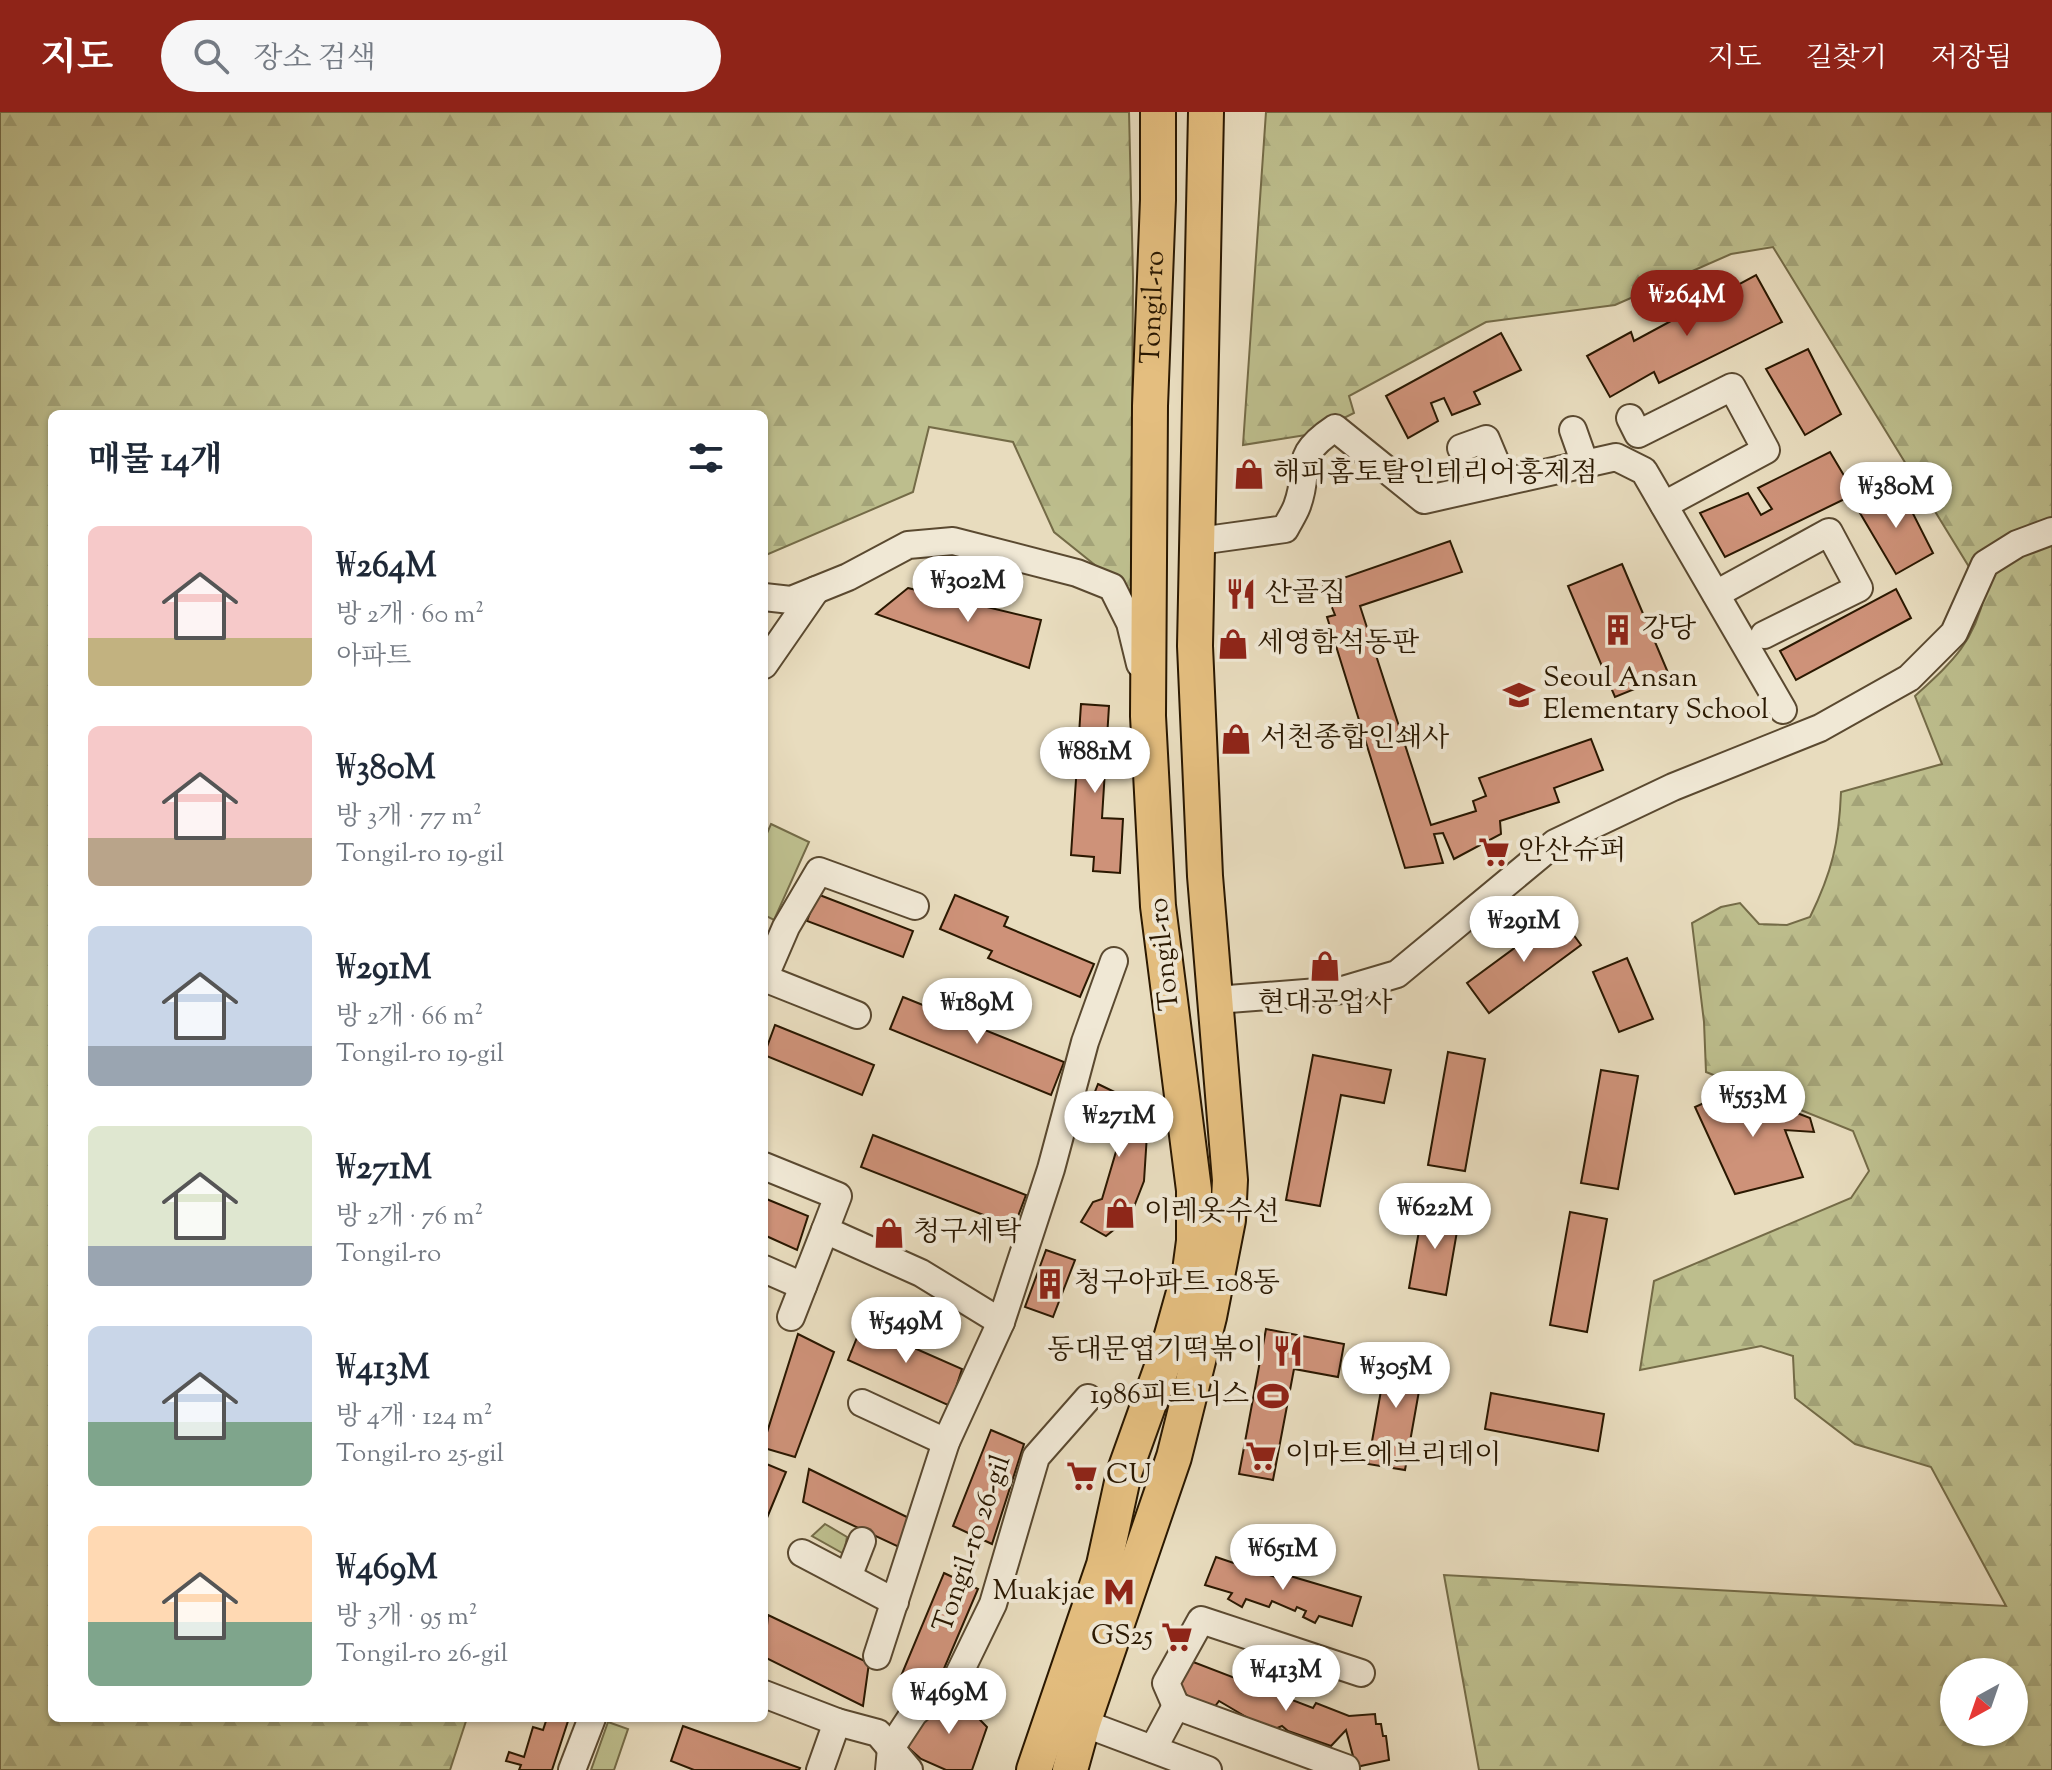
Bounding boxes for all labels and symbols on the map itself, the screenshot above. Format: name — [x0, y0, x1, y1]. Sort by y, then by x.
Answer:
street label: Tongil-ro — [1132, 250, 1176, 365]
pin: ₩264M — [1631, 270, 1743, 338]
place label: 해피홈토탈인테리어홍제점 — [1273, 454, 1598, 494]
shop icon: 해피홈토탈인테리어홍제점 — [1232, 457, 1266, 491]
pin: ₩380M — [1840, 462, 1952, 530]
pin: ₩302M — [912, 556, 1024, 624]
place label: 산골집 — [1265, 574, 1346, 614]
restaurant icon: 산골집 — [1224, 577, 1258, 611]
place label: 강당 — [1642, 610, 1696, 650]
building icon: 강당 — [1601, 613, 1635, 647]
place label: 세영함석동판 — [1257, 624, 1419, 664]
shop icon: 세영함석동판 — [1216, 627, 1250, 661]
place label: Seoul Ansan Elementary School — [1543, 659, 1769, 731]
school or university icon: Seoul Ansan Elementary School — [1502, 678, 1536, 712]
place label: 서천종합인쇄사 — [1260, 719, 1449, 759]
shop icon: 서천종합인쇄사 — [1219, 722, 1253, 756]
pin: ₩881M — [1039, 727, 1151, 795]
place label: 안산슈퍼 — [1518, 832, 1626, 872]
supermarket icon: 안산슈퍼 — [1477, 835, 1511, 869]
street label: Tongil-ro — [1139, 896, 1191, 1012]
pin: ₩291M — [1468, 896, 1580, 964]
shop icon: 현대공업사 — [1308, 949, 1342, 983]
pin: ₩189M — [921, 978, 1033, 1046]
place label: 현대공업사 — [1257, 984, 1393, 1024]
pin: ₩553M — [1697, 1071, 1809, 1139]
pin: ₩271M — [1063, 1091, 1175, 1159]
pin: ₩622M — [1379, 1183, 1491, 1251]
place label: 이레옷수선 — [1144, 1193, 1279, 1233]
shop icon: 이레옷수선 — [1103, 1196, 1137, 1230]
place label: 청구세탁 — [913, 1213, 1021, 1253]
shop icon: 청구세탁 — [872, 1216, 906, 1250]
place label: 청구아파트 108동 — [1074, 1264, 1280, 1304]
building icon: 청구아파트 108동 — [1033, 1267, 1067, 1301]
pin: ₩549M — [850, 1297, 962, 1365]
place label: 동대문엽기떡볶이 — [1048, 1331, 1264, 1371]
restaurant icon: 동대문엽기떡볶이 — [1271, 1334, 1305, 1368]
pin: ₩305M — [1340, 1342, 1452, 1410]
place label: 1986피트니스 — [1090, 1376, 1249, 1416]
sports icon: 1986피트니스 — [1256, 1379, 1290, 1413]
place label: 이마트에브리데이 — [1285, 1436, 1501, 1476]
supermarket icon: 이마트에브리데이 — [1244, 1439, 1278, 1473]
street label: Tongil-ro 26-gil — [924, 1450, 1022, 1638]
place label: CU — [1106, 1456, 1152, 1496]
supermarket icon: CU — [1065, 1459, 1099, 1493]
pin: ₩651M — [1227, 1524, 1339, 1592]
place label: Muakjae — [992, 1572, 1095, 1612]
metro station icon: Muakjae — [1102, 1575, 1136, 1609]
place label: GS25 — [1091, 1617, 1153, 1657]
supermarket icon: GS25 — [1160, 1620, 1194, 1654]
pin: ₩413M — [1230, 1645, 1342, 1713]
north arrow — [1940, 1658, 2028, 1746]
pin: ₩469M — [893, 1668, 1005, 1736]

